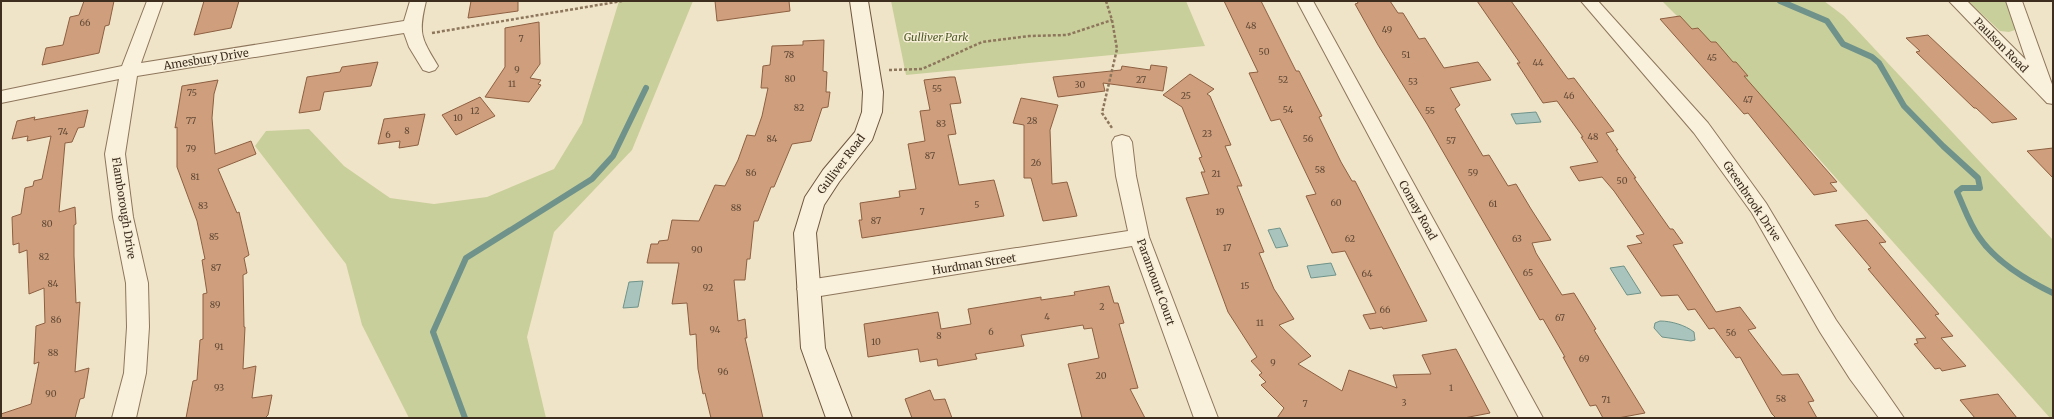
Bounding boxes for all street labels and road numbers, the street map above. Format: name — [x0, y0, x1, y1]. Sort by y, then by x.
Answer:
street label: Paulson Road — [1971, 15, 2031, 75]
street label: Amesbury Drive — [161, 45, 250, 73]
street label: Gulliver Road — [814, 131, 868, 197]
street label: Flamborough Drive — [109, 156, 139, 260]
street label: Greenbrook Drive — [1720, 158, 1784, 244]
street label: Comay Road — [1396, 178, 1440, 242]
street label: Paramount Court — [1134, 237, 1178, 328]
street label: Hurdman Street — [931, 250, 1018, 278]

